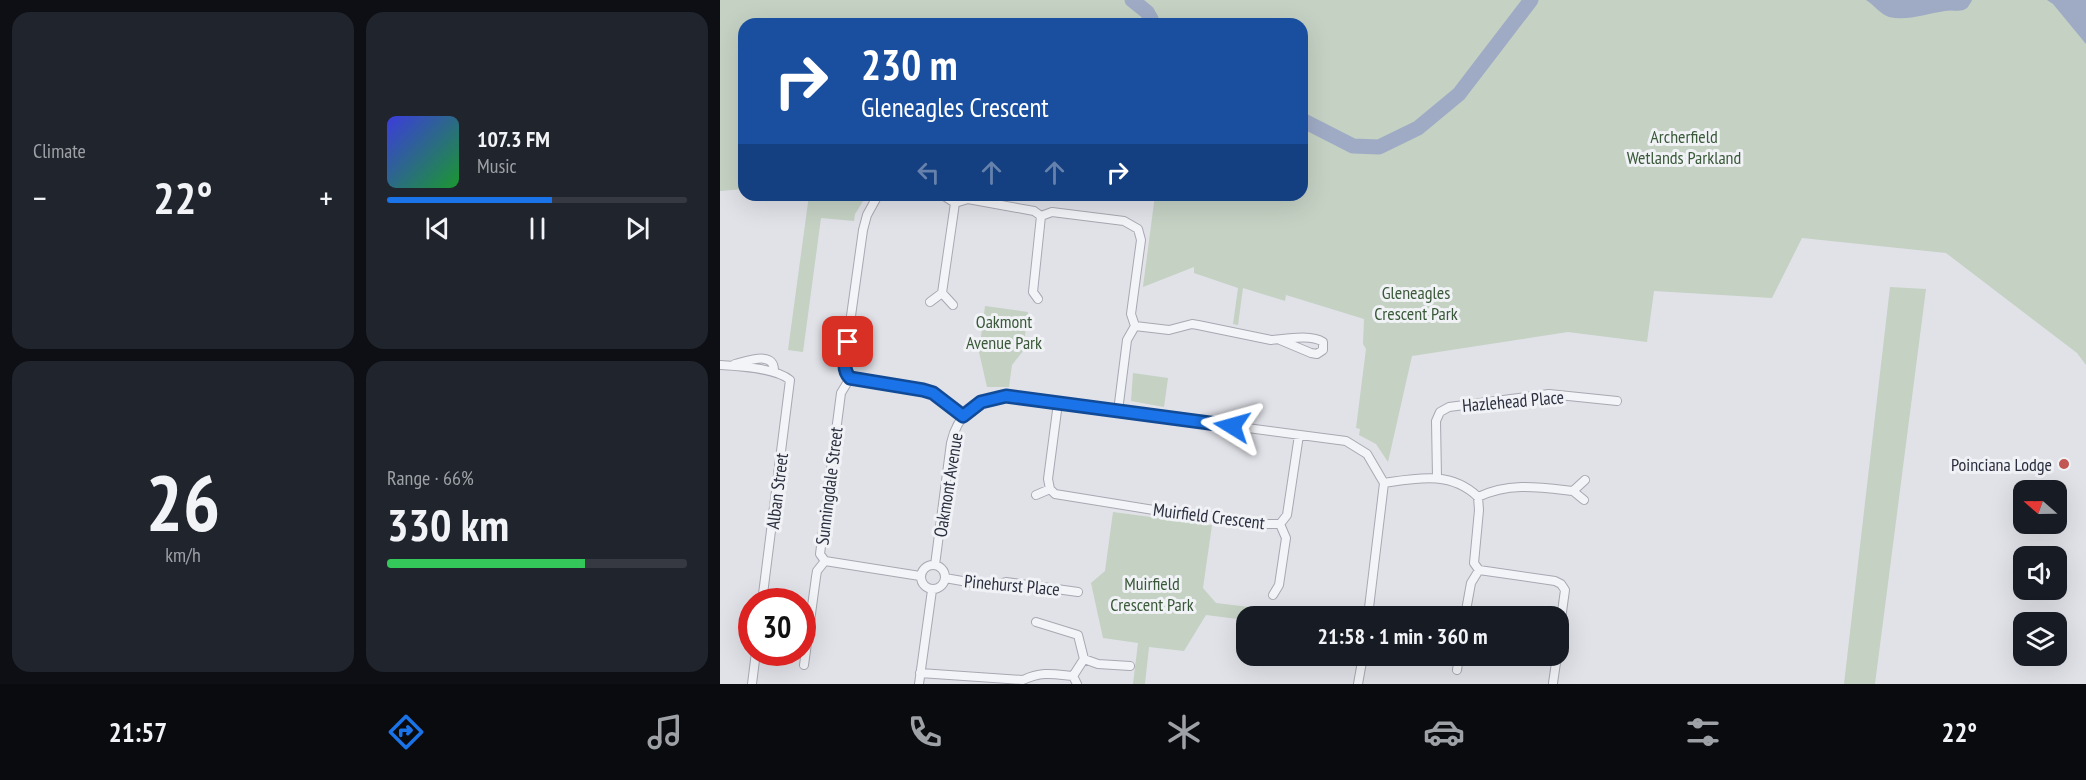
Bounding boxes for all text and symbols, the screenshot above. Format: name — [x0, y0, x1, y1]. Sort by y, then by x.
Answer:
text: 230 m — [861, 37, 958, 92]
icon: right — [762, 42, 840, 120]
text: Gleneagles Crescent — [861, 90, 1049, 124]
text: 107.3 FM — [477, 125, 550, 153]
park label: Archerfield Wetlands Parkland — [1627, 125, 1741, 169]
text: Climate — [33, 138, 86, 164]
text: Music — [477, 153, 517, 179]
icon: left — [912, 156, 945, 189]
icon: ahead — [975, 156, 1008, 189]
icon: ahead — [1038, 156, 1071, 189]
icon: right — [1101, 156, 1134, 189]
text: 22° — [153, 168, 213, 226]
text: − — [33, 176, 47, 219]
text: + — [319, 176, 333, 219]
icon: previous — [421, 212, 454, 245]
icon: pause — [521, 212, 554, 245]
icon: next — [621, 212, 654, 245]
park label: Gleneagles Crescent Park — [1374, 281, 1458, 325]
park label: Oakmont Avenue Park — [966, 310, 1042, 354]
pin — [822, 316, 873, 367]
icon: arrive — [831, 325, 864, 358]
street label: Hazlehead Place — [1461, 385, 1565, 417]
position arrow — [1200, 394, 1264, 458]
street label: Sunningdale Street — [810, 426, 848, 546]
street label: Oakmont Avenue — [928, 431, 968, 539]
street label: Alban Street — [761, 451, 793, 530]
text: 26 — [146, 452, 220, 553]
place label: Poinciana Lodge — [1951, 453, 2052, 476]
marker: Poinciana Lodge — [2057, 457, 2071, 471]
text: Range · 66% — [387, 465, 474, 491]
north arrow — [2013, 480, 2067, 534]
map controls — [2013, 480, 2067, 666]
text: 330 km — [387, 495, 509, 553]
street label: Muirfield Crescent — [1152, 498, 1266, 534]
text: km/h — [165, 542, 201, 568]
button: sound — [2013, 546, 2067, 600]
street label: Pinehurst Place — [963, 569, 1061, 601]
park label: Muirfield Crescent Park — [1110, 572, 1194, 616]
speed limit sign: 30 — [738, 588, 816, 666]
button: layers — [2013, 612, 2067, 666]
text: 21:58 · 1 min · 360 m — [1317, 622, 1488, 650]
icon: directions — [385, 711, 427, 753]
icon: music — [644, 711, 686, 753]
icon: phone — [904, 711, 946, 753]
icon: climate — [1163, 711, 1205, 753]
icon: car — [1423, 711, 1465, 753]
icon: filters — [1682, 711, 1724, 753]
text: 21:57 — [109, 715, 167, 749]
text: 22° — [1942, 715, 1977, 749]

